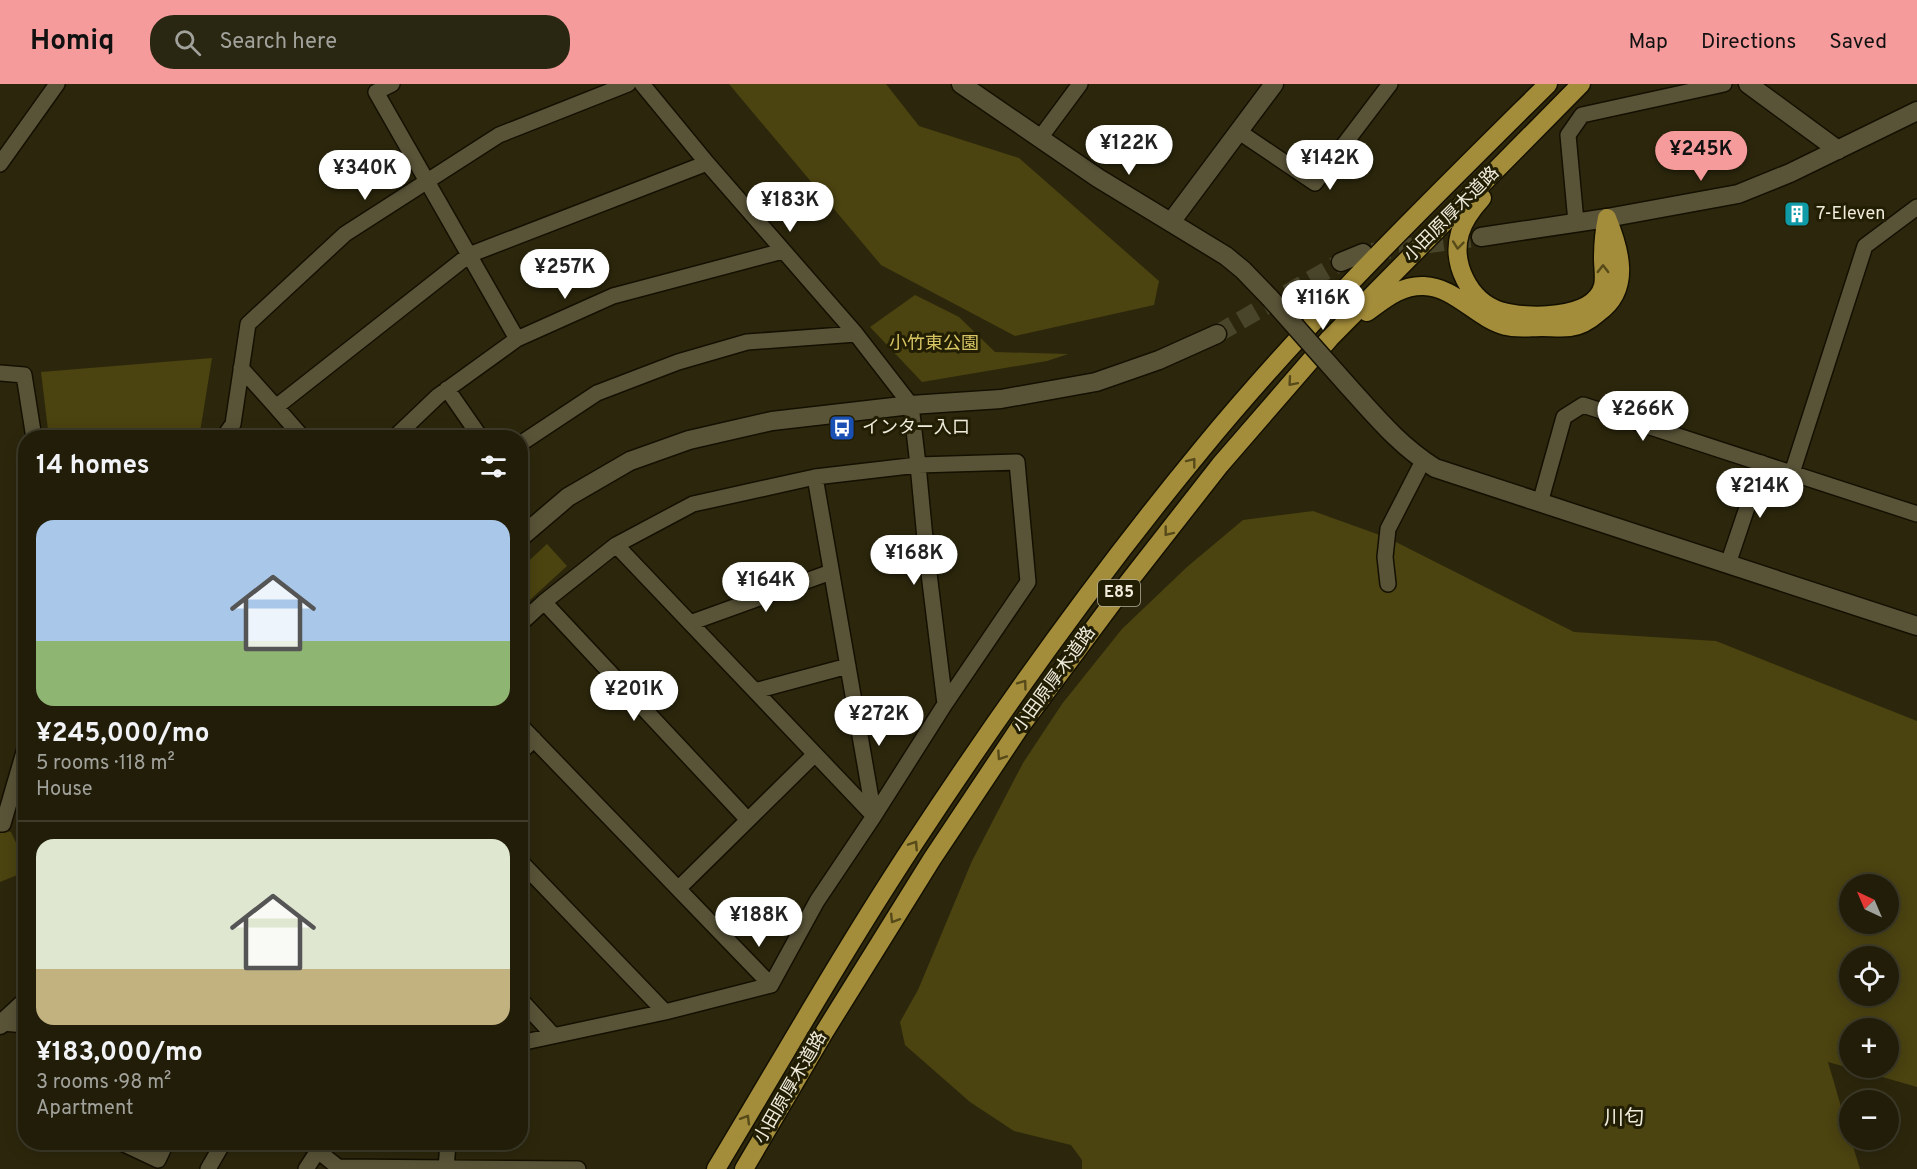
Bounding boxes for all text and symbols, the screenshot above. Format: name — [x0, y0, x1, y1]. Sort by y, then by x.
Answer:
search box — [150, 15, 570, 69]
text: Homiq — [30, 24, 114, 60]
icon: search — [171, 26, 204, 59]
text: Search here — [219, 29, 337, 56]
text: Map — [1628, 29, 1668, 56]
text: Directions — [1701, 29, 1796, 56]
text: Saved — [1829, 29, 1887, 56]
pin: ¥122K — [1087, 125, 1171, 176]
text: ¥122K — [1100, 131, 1158, 157]
pin: ¥245K — [1659, 131, 1743, 182]
text: ¥245K — [1669, 137, 1733, 163]
pin: ¥142K — [1288, 140, 1372, 191]
text: ¥142K — [1300, 146, 1360, 172]
pin: ¥340K — [323, 150, 407, 201]
text: ¥340K — [333, 156, 397, 182]
street label: 小田原厚木道路 — [1399, 162, 1505, 268]
pin: ¥183K — [748, 182, 832, 233]
text: ¥183K — [761, 188, 819, 214]
building icon: 7-Eleven — [1782, 199, 1812, 229]
place label: 7-Eleven — [1816, 203, 1885, 226]
one-way arrow — [1453, 240, 1465, 250]
pin: ¥257K — [523, 249, 607, 300]
text: ¥257K — [534, 255, 596, 281]
one-way arrow — [1597, 264, 1609, 273]
pin: ¥116K — [1281, 280, 1365, 331]
text: ¥116K — [1296, 286, 1350, 312]
park label: 小竹東公園 — [889, 333, 979, 356]
one-way arrow — [1288, 375, 1299, 386]
pin: ¥266K — [1601, 391, 1685, 442]
text: ¥266K — [1611, 397, 1675, 423]
bus stop icon: インター入口 — [827, 413, 857, 443]
place label: インター入口 — [862, 417, 970, 440]
text: 14 homes — [36, 450, 150, 483]
icon: filters — [477, 450, 510, 483]
one-way arrow — [1185, 457, 1196, 468]
pin: ¥214K — [1718, 468, 1802, 519]
text: ¥214K — [1730, 474, 1790, 500]
one-way arrow — [1164, 525, 1175, 536]
pin: ¥168K — [872, 535, 956, 586]
text: ¥168K — [884, 541, 944, 567]
icon: home — [219, 559, 327, 667]
pin: ¥164K — [724, 562, 808, 613]
text: ¥164K — [736, 568, 796, 594]
road number: E85 — [1098, 580, 1140, 606]
street label: 小田原厚木道路 — [1009, 622, 1101, 738]
pin: ¥201K — [592, 671, 676, 722]
text: ¥201K — [604, 677, 664, 703]
one-way arrow — [1016, 679, 1027, 690]
pin: ¥272K — [837, 696, 921, 747]
text: ¥272K — [849, 702, 910, 728]
text: ¥245,000/mo — [36, 718, 210, 751]
one-way arrow — [997, 749, 1008, 760]
text: 5 rooms · 118 m² — [36, 751, 175, 777]
text: House — [36, 777, 92, 803]
one-way arrow — [906, 841, 918, 851]
north arrow — [1839, 874, 1899, 934]
map controls — [1839, 874, 1899, 1150]
icon: home — [219, 878, 327, 986]
pin: ¥188K — [717, 897, 801, 948]
text: ¥188K — [729, 903, 789, 929]
one-way arrow — [890, 913, 902, 923]
button: locate — [1839, 946, 1899, 1006]
button: + — [1839, 1018, 1899, 1078]
street label: 小田原厚木道路 — [750, 1028, 832, 1148]
text: ¥183,000/mo — [36, 1037, 203, 1070]
text: 3 rooms · 98 m² — [36, 1070, 171, 1096]
button: − — [1839, 1090, 1899, 1150]
text: Apartment — [36, 1096, 134, 1122]
district label: 川匂 — [1604, 1106, 1644, 1132]
one-way arrow — [739, 1115, 751, 1125]

